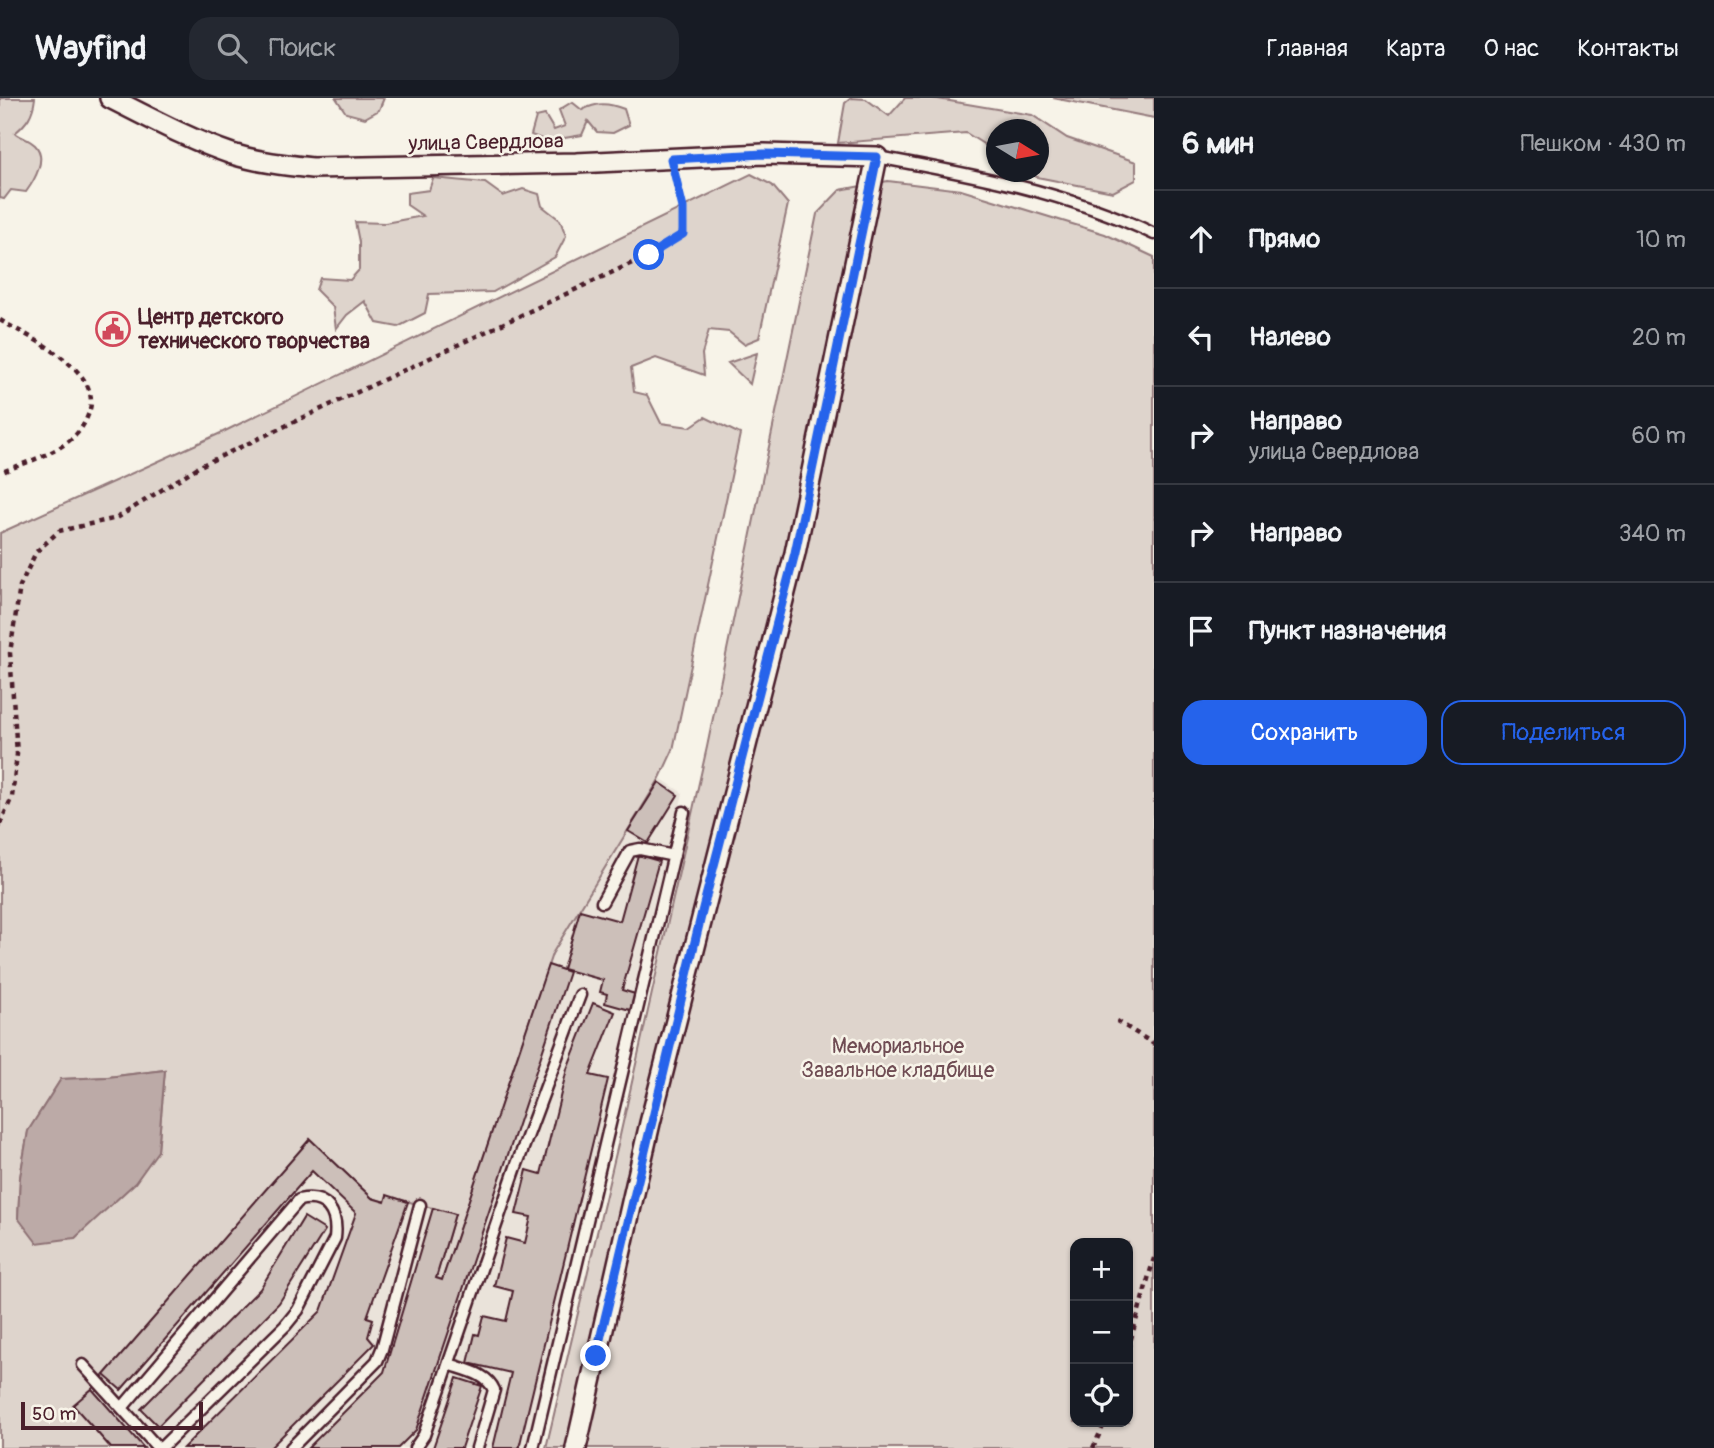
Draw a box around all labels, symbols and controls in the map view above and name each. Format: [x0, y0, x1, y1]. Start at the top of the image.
search box [189, 17, 679, 80]
text: Wayfind [35, 28, 147, 69]
icon: search [213, 29, 251, 67]
text: Поиск [269, 32, 337, 64]
text: Главная [1267, 34, 1348, 63]
text: Карта [1386, 34, 1446, 63]
text: О нас [1484, 34, 1539, 63]
text: Контакты [1577, 34, 1679, 63]
north arrow [986, 119, 1049, 182]
text: 6 мин [1182, 125, 1254, 162]
street label: улица Свердлова [407, 128, 564, 157]
text: Пешком · 430 m [1520, 129, 1686, 158]
icon: ahead [1182, 220, 1220, 258]
text: Прямо [1249, 223, 1320, 255]
text: 10 m [1636, 225, 1686, 254]
route start [633, 239, 664, 270]
place label: Центр детского технического творчества [138, 304, 370, 355]
public building icon: Центр детского технического творчества [94, 310, 132, 348]
icon: left [1182, 318, 1220, 356]
text: Налево [1249, 321, 1331, 353]
text: 20 m [1632, 323, 1686, 352]
text: Направо [1249, 405, 1342, 437]
icon: right [1182, 416, 1220, 454]
text: 60 m [1631, 421, 1686, 450]
text: улица Свердлова [1249, 437, 1419, 466]
icon: right [1182, 514, 1220, 552]
text: Направо [1249, 517, 1342, 549]
text: 340 m [1619, 519, 1686, 548]
icon: arrive [1182, 612, 1220, 650]
text: Пункт назначения [1249, 615, 1446, 647]
button: Сохранить [1182, 700, 1427, 765]
button: Поделиться [1441, 700, 1686, 765]
park label: Мемориальное Завальное кладбище [802, 1033, 995, 1084]
map controls [1070, 1238, 1133, 1427]
button: + [1070, 1238, 1133, 1301]
button: − [1070, 1301, 1133, 1364]
route end [580, 1340, 611, 1371]
button: locate [1070, 1364, 1133, 1427]
scale bar [21, 1399, 203, 1431]
text: 50 m [32, 1402, 76, 1426]

